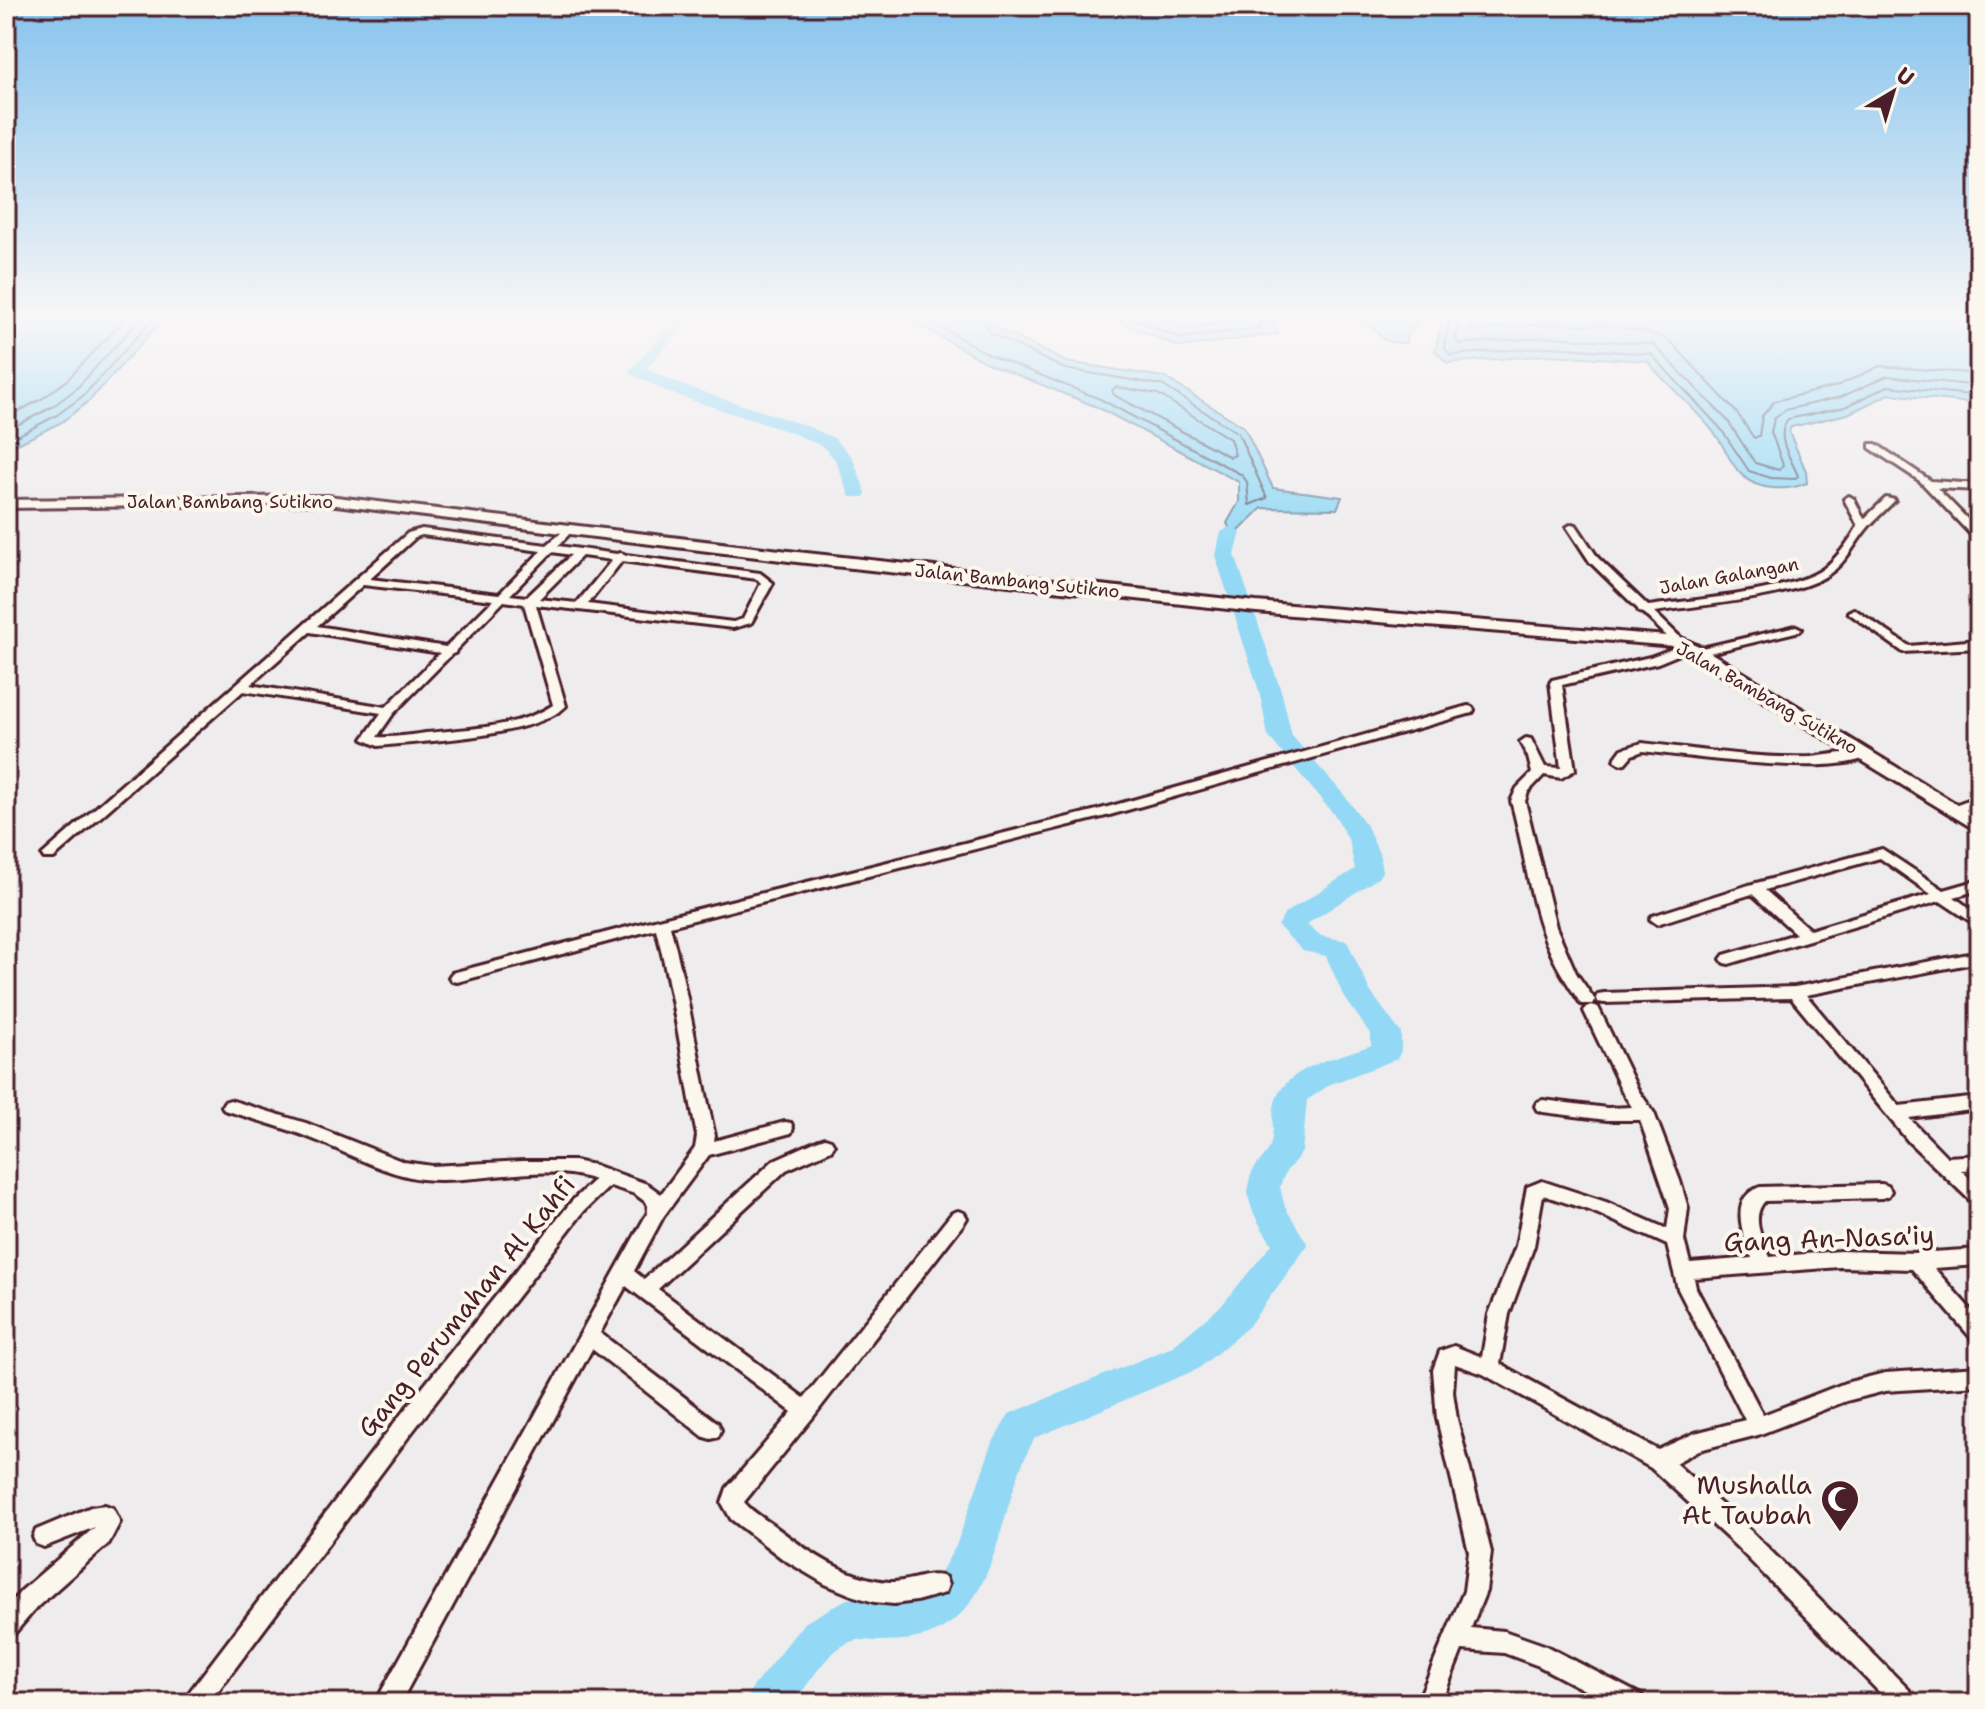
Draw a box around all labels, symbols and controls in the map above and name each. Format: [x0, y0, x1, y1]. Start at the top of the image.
north arrow [1853, 52, 1933, 132]
text: U [1890, 61, 1920, 93]
street label: Jalan Bambang Sutikno [127, 490, 333, 514]
street label: Jalan Galangan [1658, 552, 1800, 600]
street label: Jalan Bambang Sutikno [913, 558, 1121, 604]
street label: Jalan Bambang Sutikno [1672, 636, 1862, 760]
street label: Gang Perumahan Al Kahfi [349, 1168, 583, 1444]
street label: Gang An-Nasa'iy [1723, 1217, 1935, 1259]
place label: Mushalla At Taubah [1682, 1467, 1812, 1532]
mosque icon: Mushalla At Taubah [1819, 1478, 1861, 1533]

